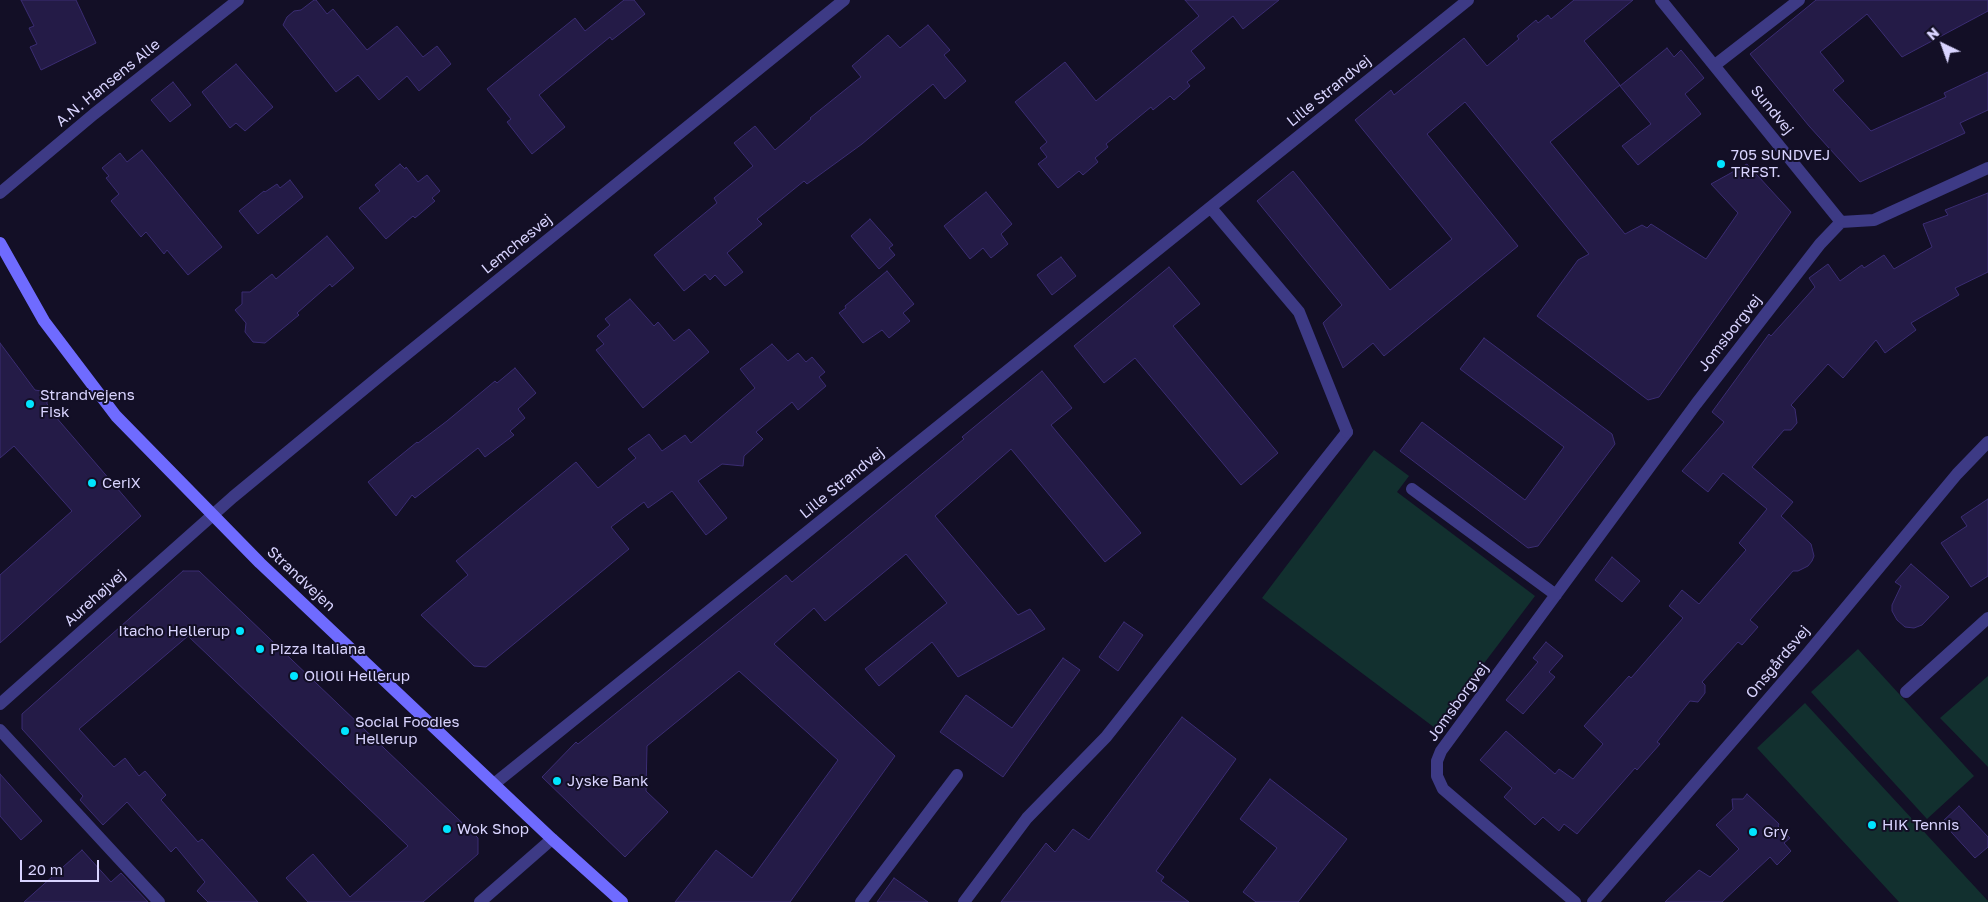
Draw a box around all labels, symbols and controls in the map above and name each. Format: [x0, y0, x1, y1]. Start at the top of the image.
north arrow [1918, 20, 1968, 70]
text: N [1923, 24, 1942, 43]
street label: A.N. Hansens Alle [52, 35, 164, 131]
street label: Lille Strandvej [1283, 52, 1375, 130]
street label: Sundvej [1747, 82, 1797, 138]
place label: 705 SUNDVEJ TRFST. [1731, 146, 1830, 181]
marker: 705 SUNDVEJ TRFST. [1715, 158, 1727, 170]
street label: Lemchesvej [478, 210, 556, 278]
street label: Jomsborgvej [1694, 291, 1766, 375]
place label: Strandvejens Fisk [40, 386, 135, 421]
marker: Strandvejens Fisk [24, 398, 36, 410]
street label: Lille Strandvej [796, 444, 888, 522]
place label: CeriX [102, 474, 141, 492]
marker: CeriX [86, 477, 98, 489]
street label: Strandvejen [263, 543, 339, 615]
street label: Aurehøjvej [61, 566, 129, 630]
place label: Itacho Hellerup [118, 622, 230, 640]
street label: Onsgårdsvej [1742, 622, 1814, 702]
marker: Itacho Hellerup [234, 625, 246, 637]
place label: Pizza Italiana [270, 640, 366, 658]
marker: Pizza Italiana [254, 643, 266, 655]
street label: Jomsborgvej [1424, 659, 1492, 745]
place label: OliOli Hellerup [304, 667, 410, 685]
marker: OliOli Hellerup [288, 670, 300, 682]
place label: Social Foodies Hellerup [355, 713, 459, 748]
marker: Social Foodies Hellerup [339, 725, 351, 737]
place label: Jyske Bank [567, 772, 649, 790]
marker: Jyske Bank [551, 775, 563, 787]
place label: HIK Tennis [1882, 816, 1959, 834]
marker: HIK Tennis [1866, 819, 1878, 831]
place label: Wok Shop [457, 820, 529, 838]
marker: Wok Shop [441, 823, 453, 835]
place label: Gry [1763, 823, 1788, 841]
marker: Gry [1747, 826, 1759, 838]
scale bar [22, 850, 101, 882]
text: 20 m [28, 860, 63, 878]

